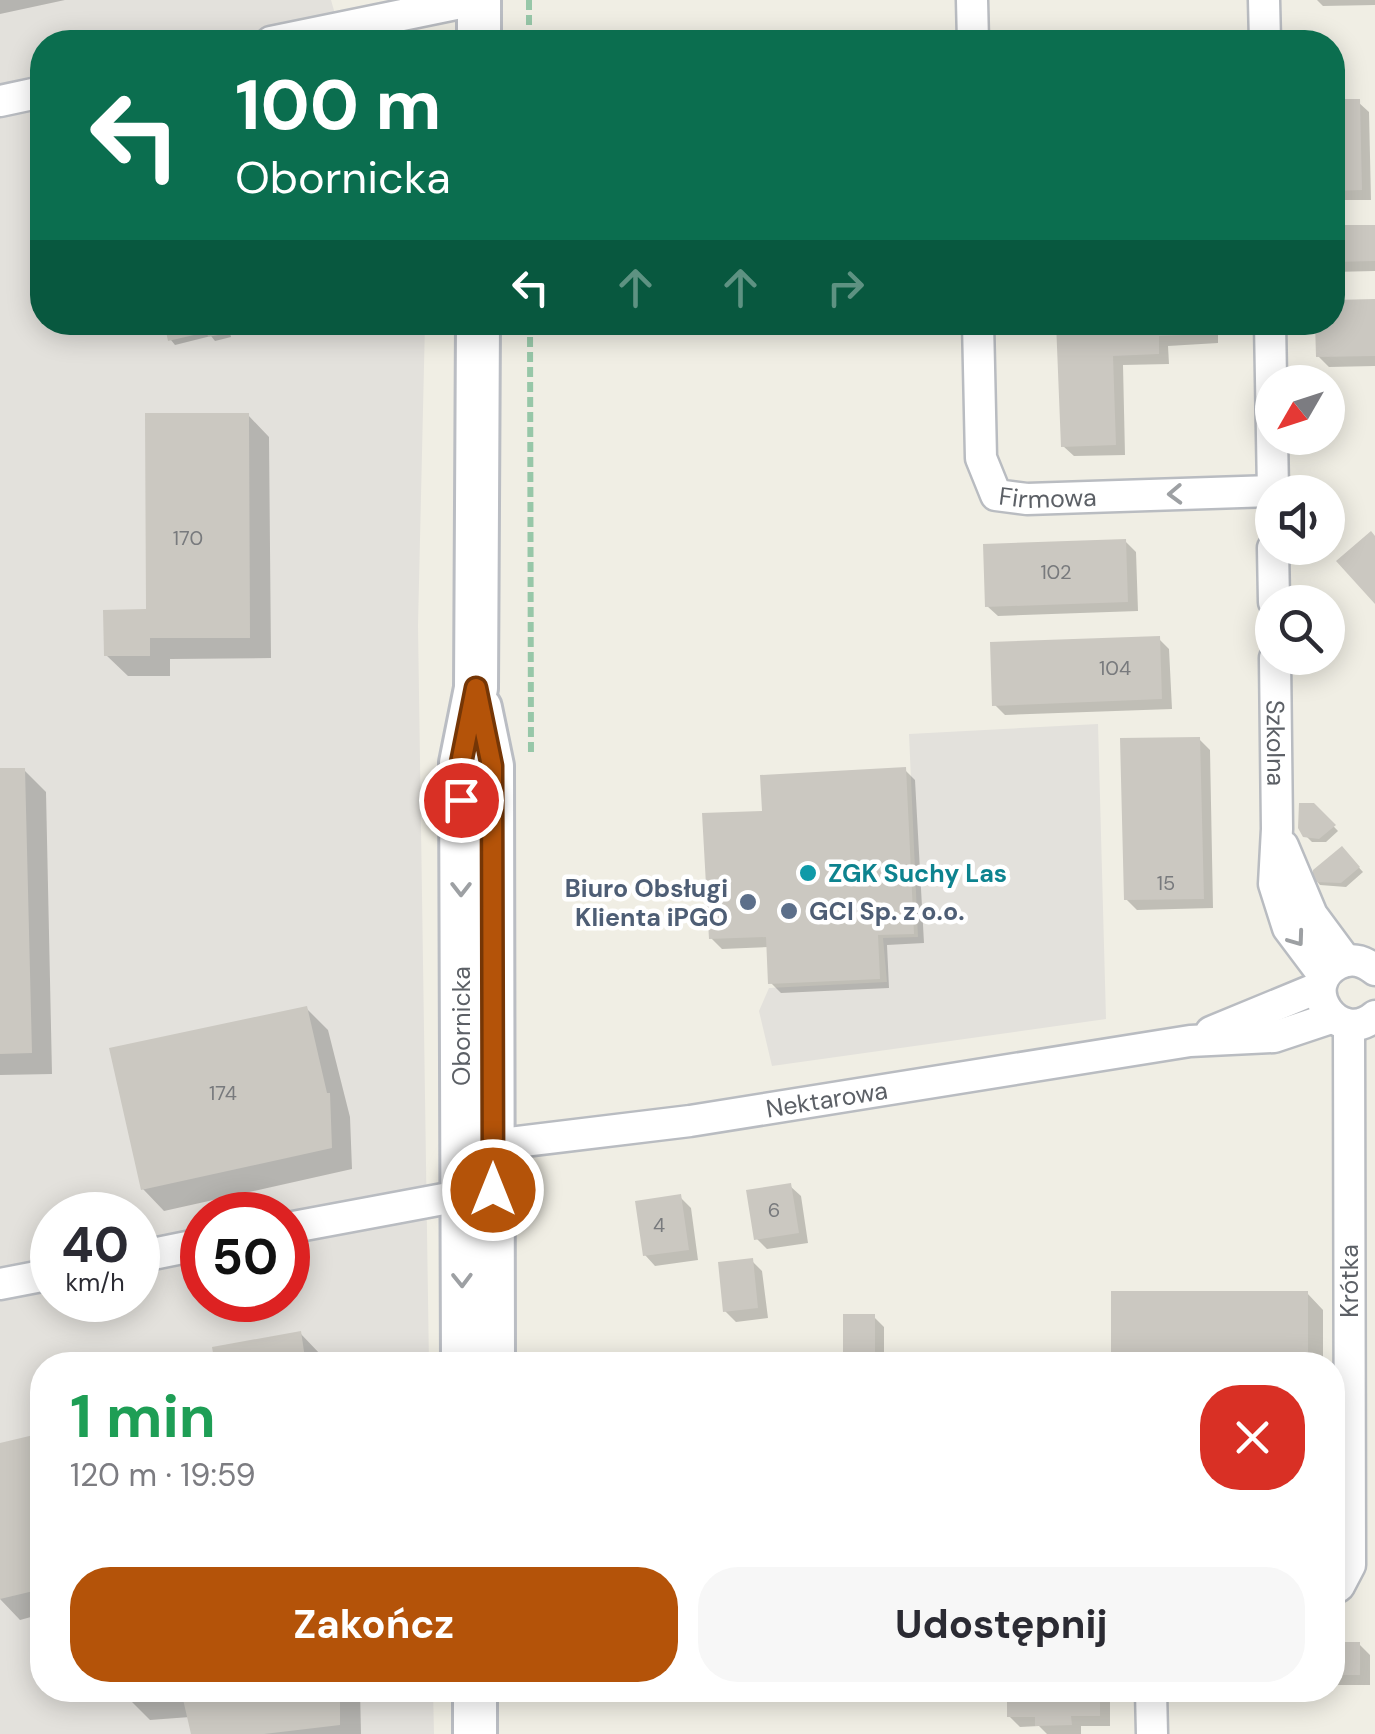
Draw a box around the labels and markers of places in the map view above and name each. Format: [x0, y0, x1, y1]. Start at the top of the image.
pin [419, 758, 504, 843]
place label: ZGK Suchy Las [828, 857, 1007, 890]
marker: ZGK Suchy Las [797, 862, 819, 884]
place label: Biuro Obsługi Klienta iPGO [565, 872, 728, 934]
marker: Biuro Obsługi Klienta iPGO [737, 891, 759, 913]
place label: GCI Sp. z o.o. [809, 895, 964, 928]
marker: GCI Sp. z o.o. [778, 900, 800, 922]

